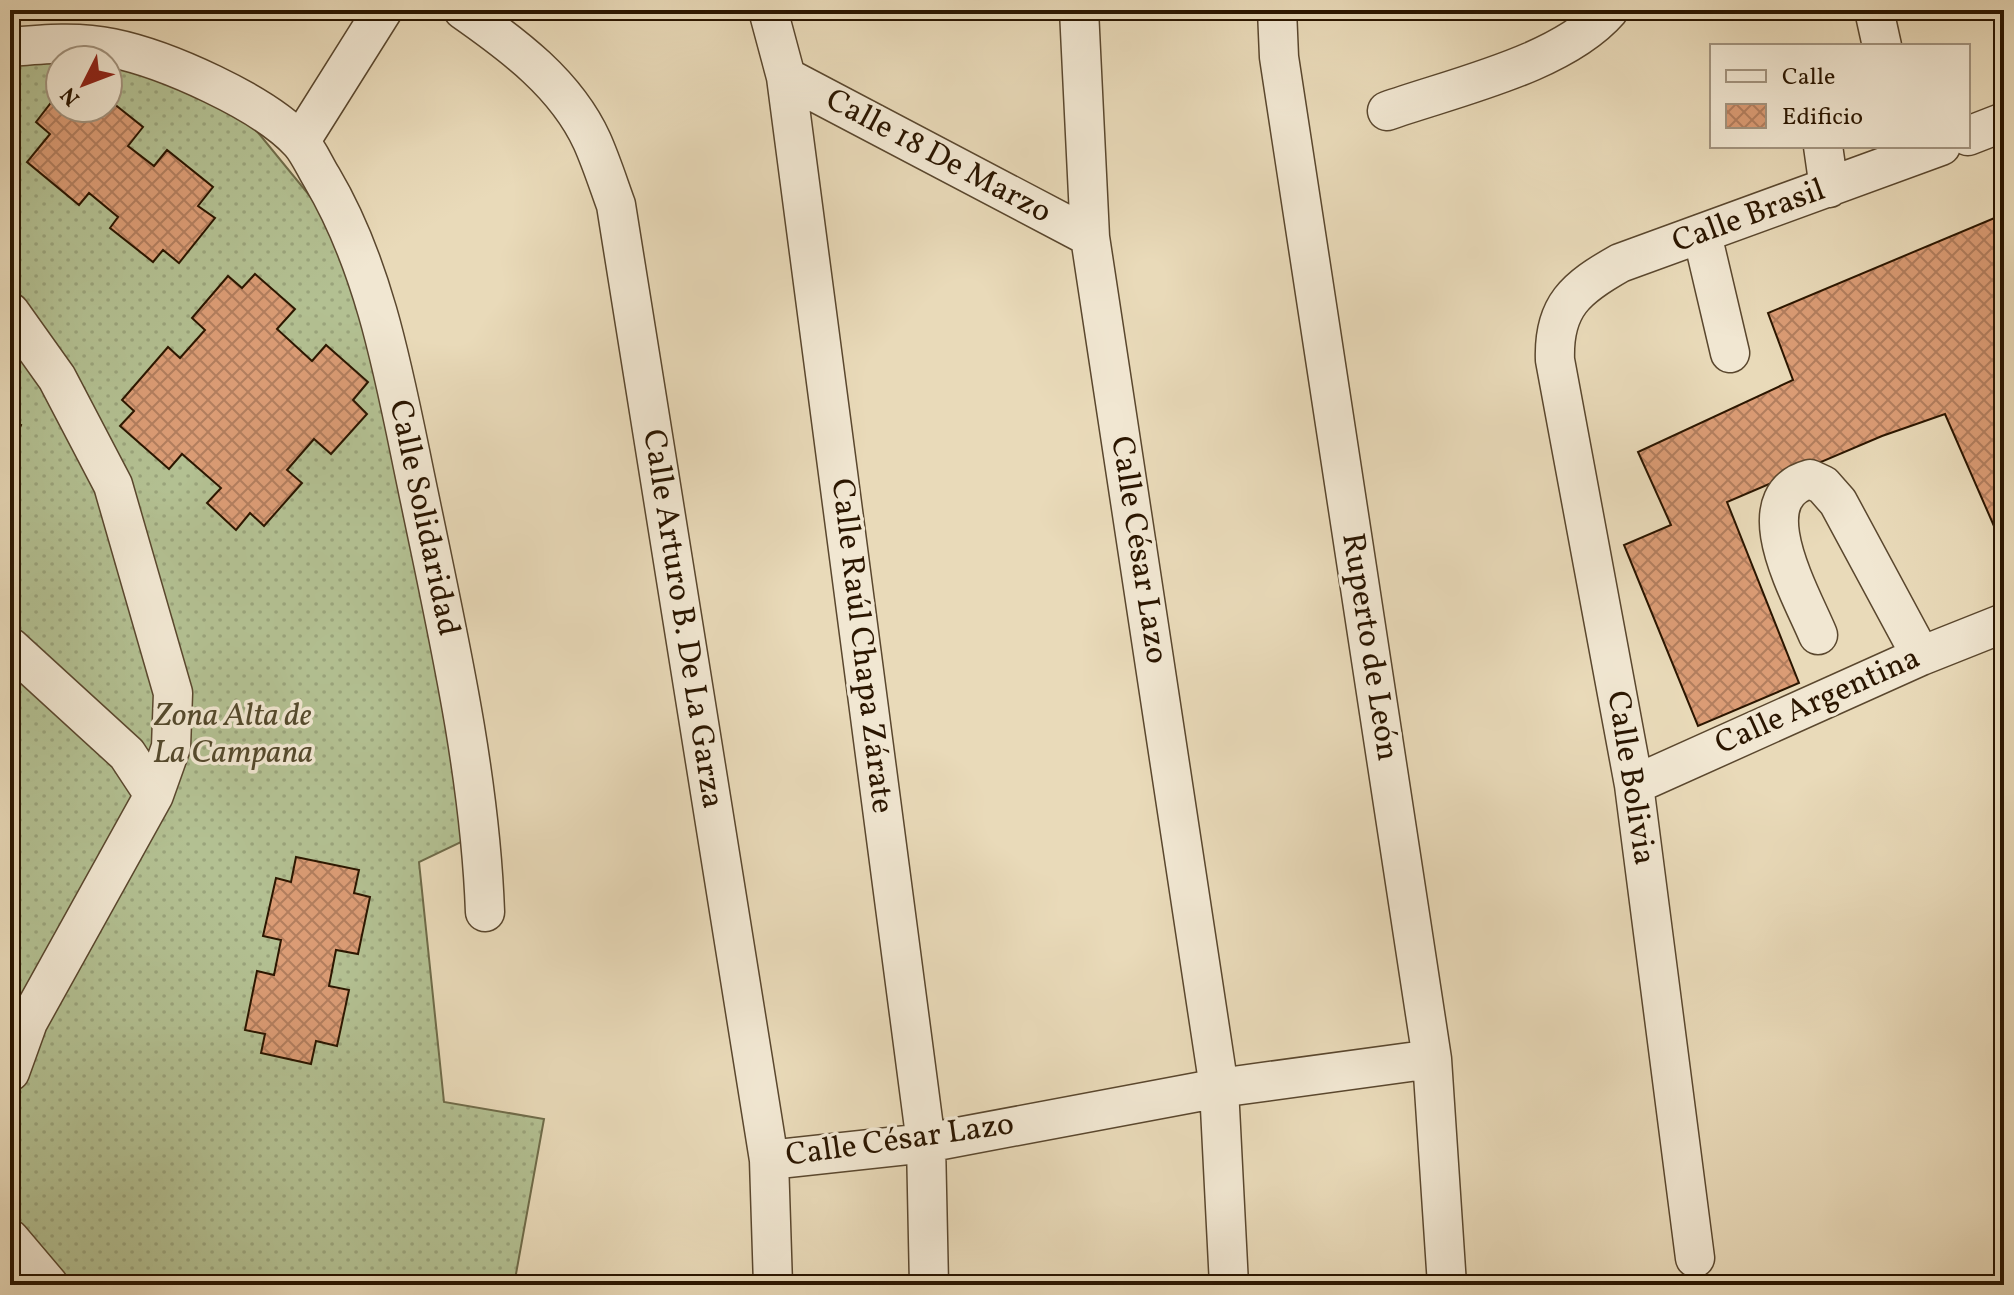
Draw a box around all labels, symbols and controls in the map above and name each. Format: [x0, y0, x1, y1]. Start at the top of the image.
north arrow [44, 44, 124, 124]
legend [1710, 44, 1970, 148]
text: Calle [1782, 61, 1835, 95]
text: N [54, 79, 88, 112]
street label: Calle 18 De Marzo [817, 79, 1059, 235]
text: Edificio [1782, 101, 1863, 135]
street label: Calle Brasil [1666, 169, 1832, 265]
street label: Calle Solidaridad [377, 396, 469, 640]
street label: Calle Arturo B. De La Garza [630, 426, 734, 812]
street label: Calle César Lazo [1098, 433, 1178, 667]
street label: Calle Raúl Chapa Zárate [819, 476, 903, 816]
street label: Ruperto de León [1329, 530, 1409, 764]
street label: Calle Argentina [1709, 637, 1927, 767]
street label: Calle Bolivia [1595, 688, 1665, 868]
park label: Zona Alta de La Campana [153, 695, 313, 776]
street label: Calle César Lazo [783, 1103, 1017, 1179]

